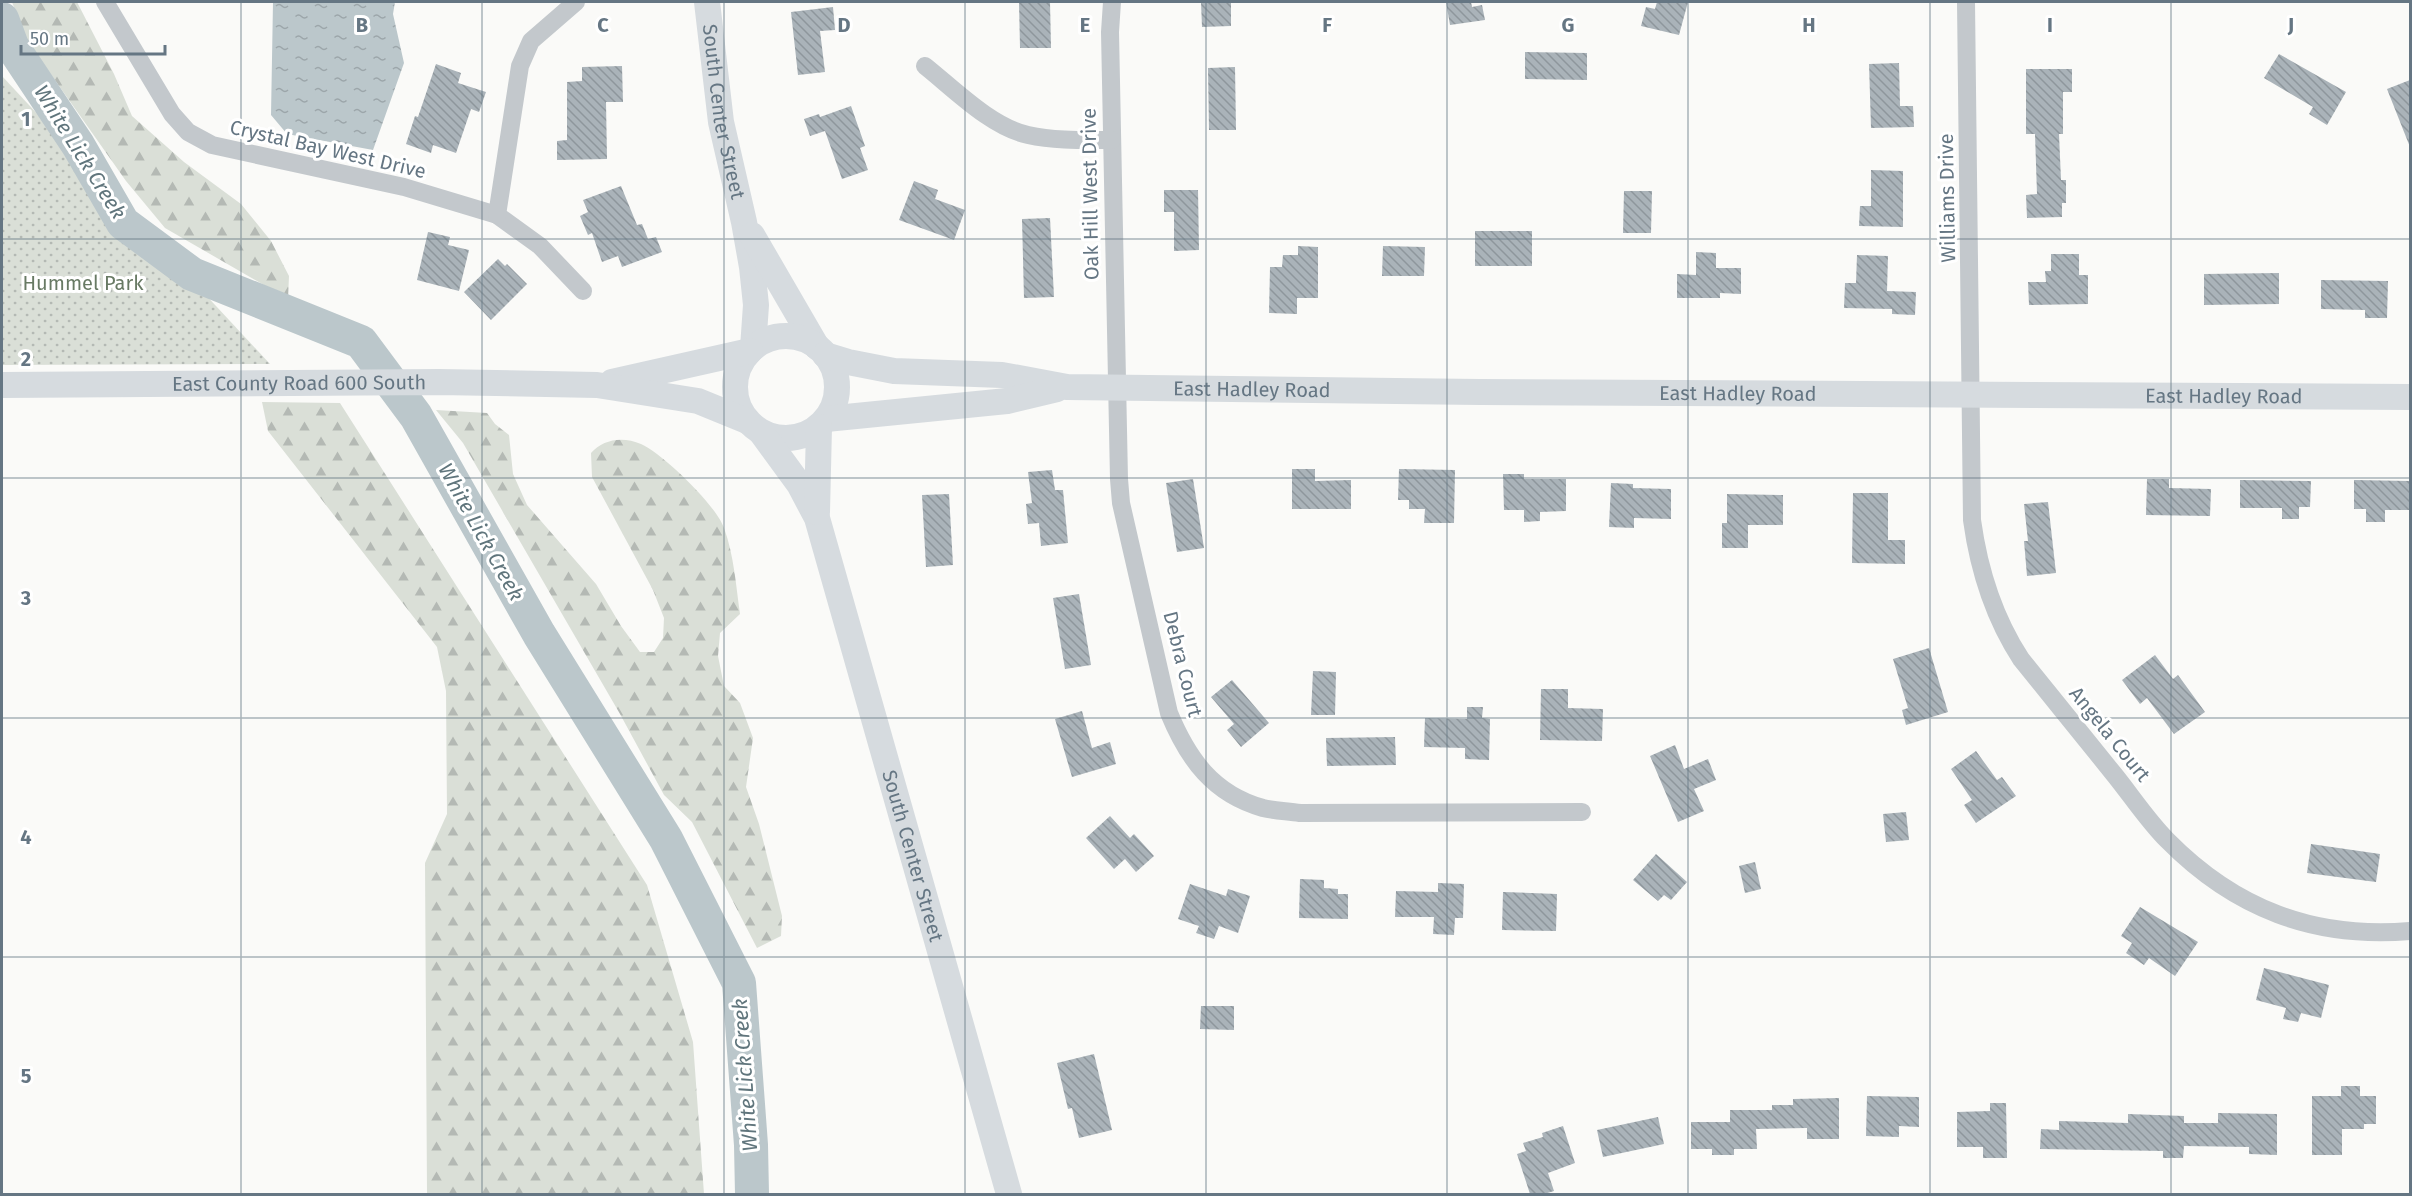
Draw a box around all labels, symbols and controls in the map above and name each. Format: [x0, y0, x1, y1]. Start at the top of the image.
text: B [356, 13, 368, 37]
text: C [597, 13, 609, 37]
text: D [837, 13, 851, 37]
text: E [1080, 13, 1090, 37]
text: F [1322, 13, 1332, 37]
text: G [1562, 13, 1574, 37]
text: H [1802, 13, 1816, 37]
text: I [2047, 13, 2053, 37]
text: J [2287, 13, 2294, 37]
scale bar [21, 18, 165, 56]
street label: South Center Street [698, 23, 751, 202]
text: 50 m [30, 28, 69, 50]
water label: White Lick Creek [28, 80, 132, 224]
text: 1 [21, 107, 31, 131]
street label: Oak Hill West Drive [1076, 108, 1104, 280]
street label: Crystal Bay West Drive [228, 115, 428, 183]
street label: Williams Drive [1934, 133, 1960, 263]
park label: Hummel Park [23, 271, 144, 295]
text: 2 [21, 347, 31, 371]
street label: East County Road 600 South [172, 370, 426, 396]
street label: East Hadley Road [1173, 376, 1331, 402]
street label: East Hadley Road [1659, 381, 1817, 406]
street label: East Hadley Road [2145, 384, 2303, 408]
water label: White Lick Creek [432, 459, 530, 605]
text: 3 [20, 586, 31, 610]
street label: Debra Court [1158, 609, 1208, 720]
street label: Angela Court [2064, 682, 2156, 787]
street label: South Center Street [877, 767, 949, 945]
text: 4 [20, 825, 32, 849]
water label: White Lick Creek [727, 998, 763, 1152]
text: 5 [21, 1064, 32, 1088]

